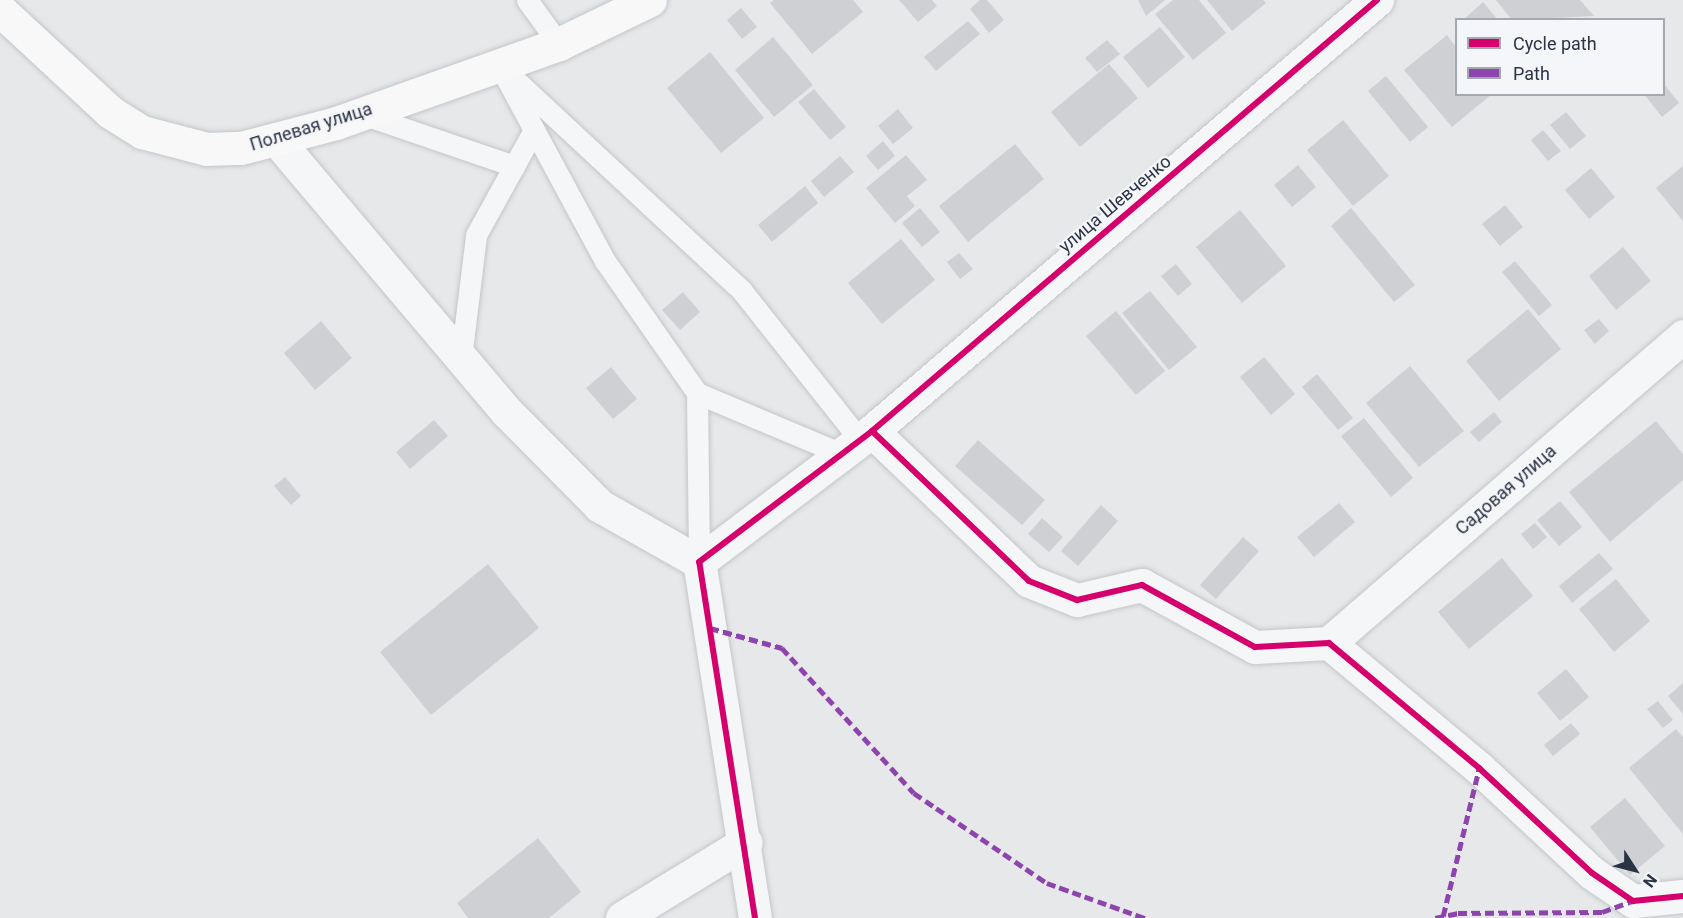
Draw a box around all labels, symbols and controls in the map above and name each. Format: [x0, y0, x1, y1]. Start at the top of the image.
legend [1455, 18, 1665, 96]
text: Cycle path [1513, 33, 1597, 54]
text: Path [1513, 63, 1550, 84]
street label: Полевая улица [247, 98, 375, 156]
street label: улица Шевченко [1054, 151, 1176, 257]
street label: Садовая улица [1451, 440, 1561, 540]
north arrow [1605, 840, 1665, 900]
text: N [1639, 871, 1661, 891]

